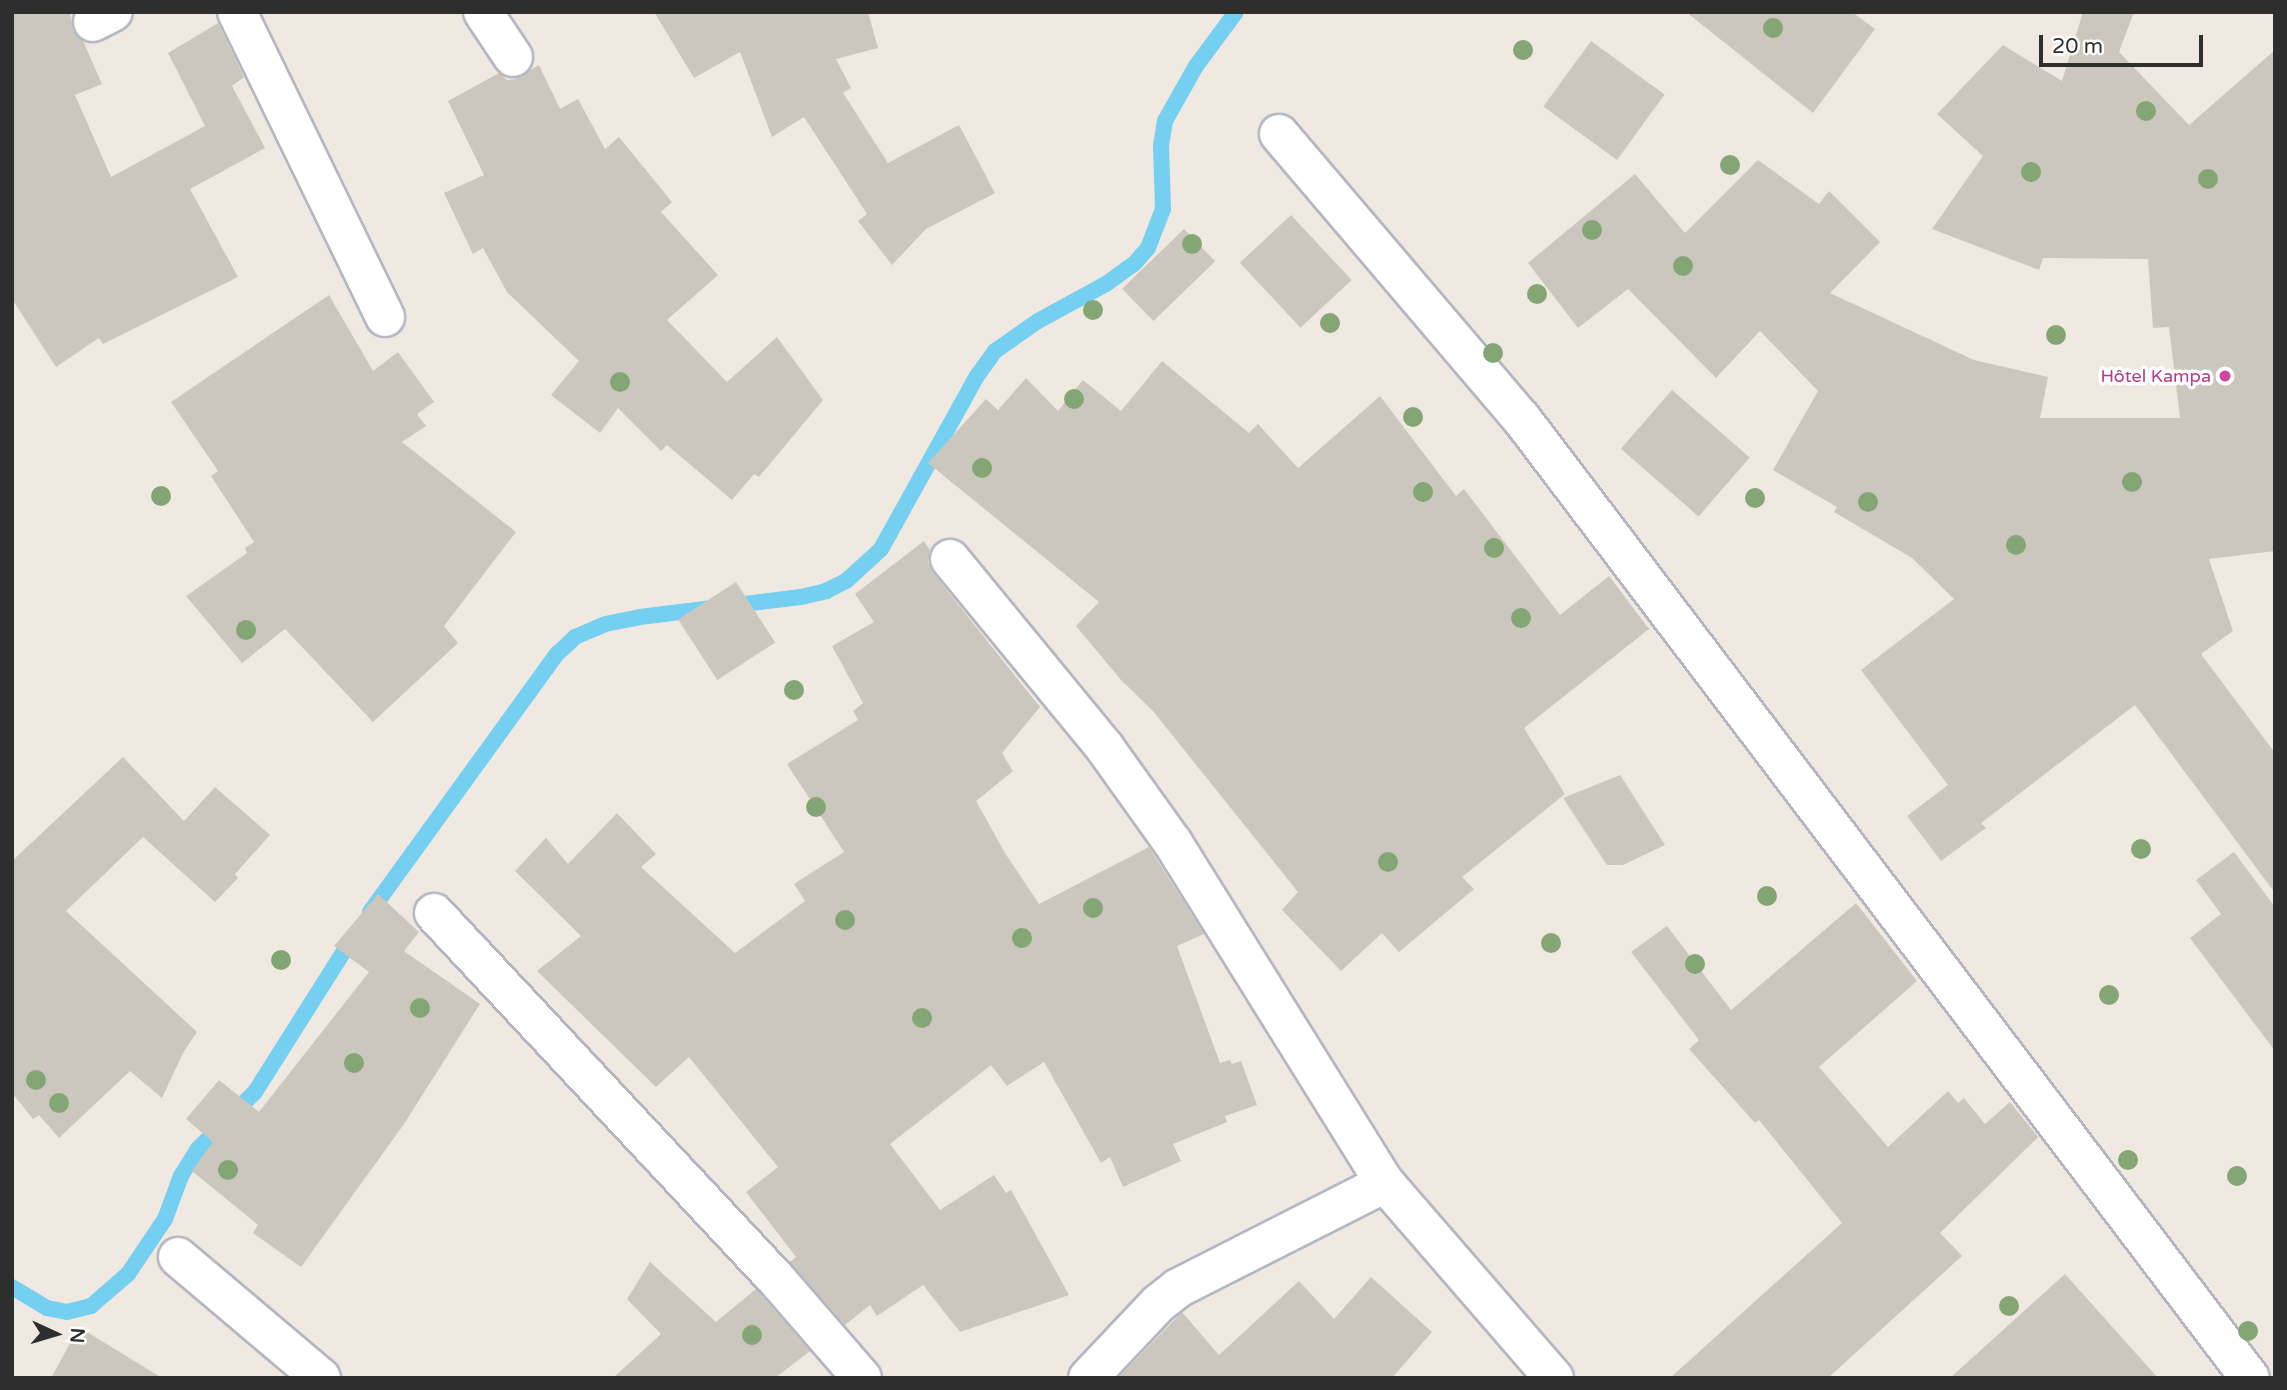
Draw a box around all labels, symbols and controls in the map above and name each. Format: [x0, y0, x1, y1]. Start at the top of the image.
scale bar [2042, 21, 2206, 65]
text: 20 m [2052, 34, 2103, 59]
place label: Hôtel Kampa [2101, 365, 2211, 387]
marker: Hôtel Kampa [2217, 368, 2233, 384]
north arrow [21, 1299, 91, 1369]
text: N [65, 1327, 88, 1344]

